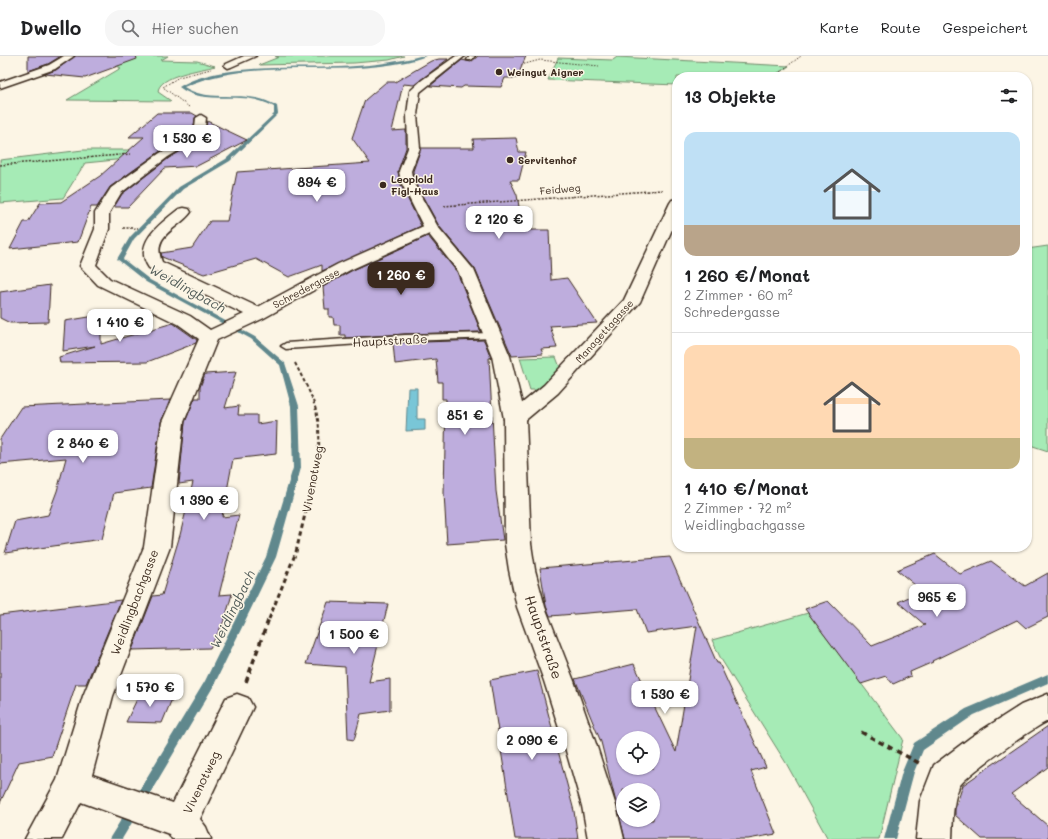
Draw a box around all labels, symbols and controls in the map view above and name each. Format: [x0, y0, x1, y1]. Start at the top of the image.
search box [105, 10, 385, 46]
text: Dwello [20, 15, 81, 40]
icon: search [119, 17, 141, 39]
text: Hier suchen [151, 18, 239, 38]
text: Karte [820, 18, 859, 37]
text: Route [881, 18, 921, 37]
text: Gespeichert [943, 18, 1028, 37]
place label: Weingut Aigner [507, 65, 584, 79]
marker: Weingut Aigner [494, 67, 504, 77]
text: 13 Objekte [684, 85, 776, 107]
icon: filters [998, 85, 1020, 107]
pin: 1 530 € [150, 125, 224, 159]
text: 1 530 € [162, 129, 212, 146]
place label: Servitenhof [518, 153, 577, 167]
marker: Servitenhof [505, 155, 515, 165]
icon: home [816, 158, 888, 230]
pin: 894 € [289, 169, 345, 203]
place label: Leoplold Figl-Haus [391, 172, 439, 198]
text: 894 € [297, 173, 337, 190]
marker: Leoplold Figl-Haus [378, 180, 388, 190]
street label: Feidweg [539, 180, 581, 198]
pin: 2 120 € [462, 206, 536, 240]
text: 2 120 € [475, 210, 523, 227]
water label: Weidlingbach [147, 260, 229, 316]
pin: 1 260 € [364, 262, 438, 296]
street label: Schredergasse [270, 264, 342, 312]
text: 1 260 €/Monat [684, 264, 810, 286]
text: 1 260 € [376, 266, 426, 283]
text: 2 Zimmer · 60 m² [684, 286, 793, 303]
street label: Managettagasse [572, 296, 636, 366]
text: Schredergasse [684, 303, 780, 320]
pin: 1 410 € [83, 309, 157, 343]
text: 1 410 € [96, 313, 144, 330]
street label: Hauptstraße [352, 330, 428, 350]
icon: home [816, 371, 888, 443]
pin: 851 € [437, 402, 493, 436]
text: 851 € [447, 406, 483, 423]
pin: 2 840 € [46, 430, 120, 464]
text: 2 840 € [57, 434, 109, 451]
street label: Vivenotweg [298, 444, 326, 514]
text: 1 410 €/Monat [684, 477, 809, 499]
pin: 1 390 € [167, 487, 241, 521]
text: 1 390 € [179, 491, 229, 508]
text: 2 Zimmer · 72 m² [684, 499, 791, 516]
text: Weidlingbachgasse [684, 516, 805, 533]
street label: Weidlingbachgasse [106, 547, 162, 657]
water label: Weidlingbach [206, 567, 258, 651]
pin: 965 € [909, 584, 965, 618]
text: 965 € [918, 588, 956, 605]
street label: Hauptstraße [521, 593, 567, 681]
pin: 1 500 € [317, 621, 391, 655]
text: 1 500 € [329, 625, 379, 642]
pin: 1 570 € [113, 674, 187, 708]
text: 1 570 € [126, 678, 174, 695]
pin: 1 530 € [628, 681, 702, 715]
text: 1 530 € [640, 685, 690, 702]
pin: 2 090 € [495, 727, 569, 761]
text: 2 090 € [506, 731, 558, 748]
map controls [616, 731, 660, 827]
button: locate [616, 731, 660, 775]
street label: Vivenotweg [179, 748, 223, 816]
button: layers [616, 783, 660, 827]

